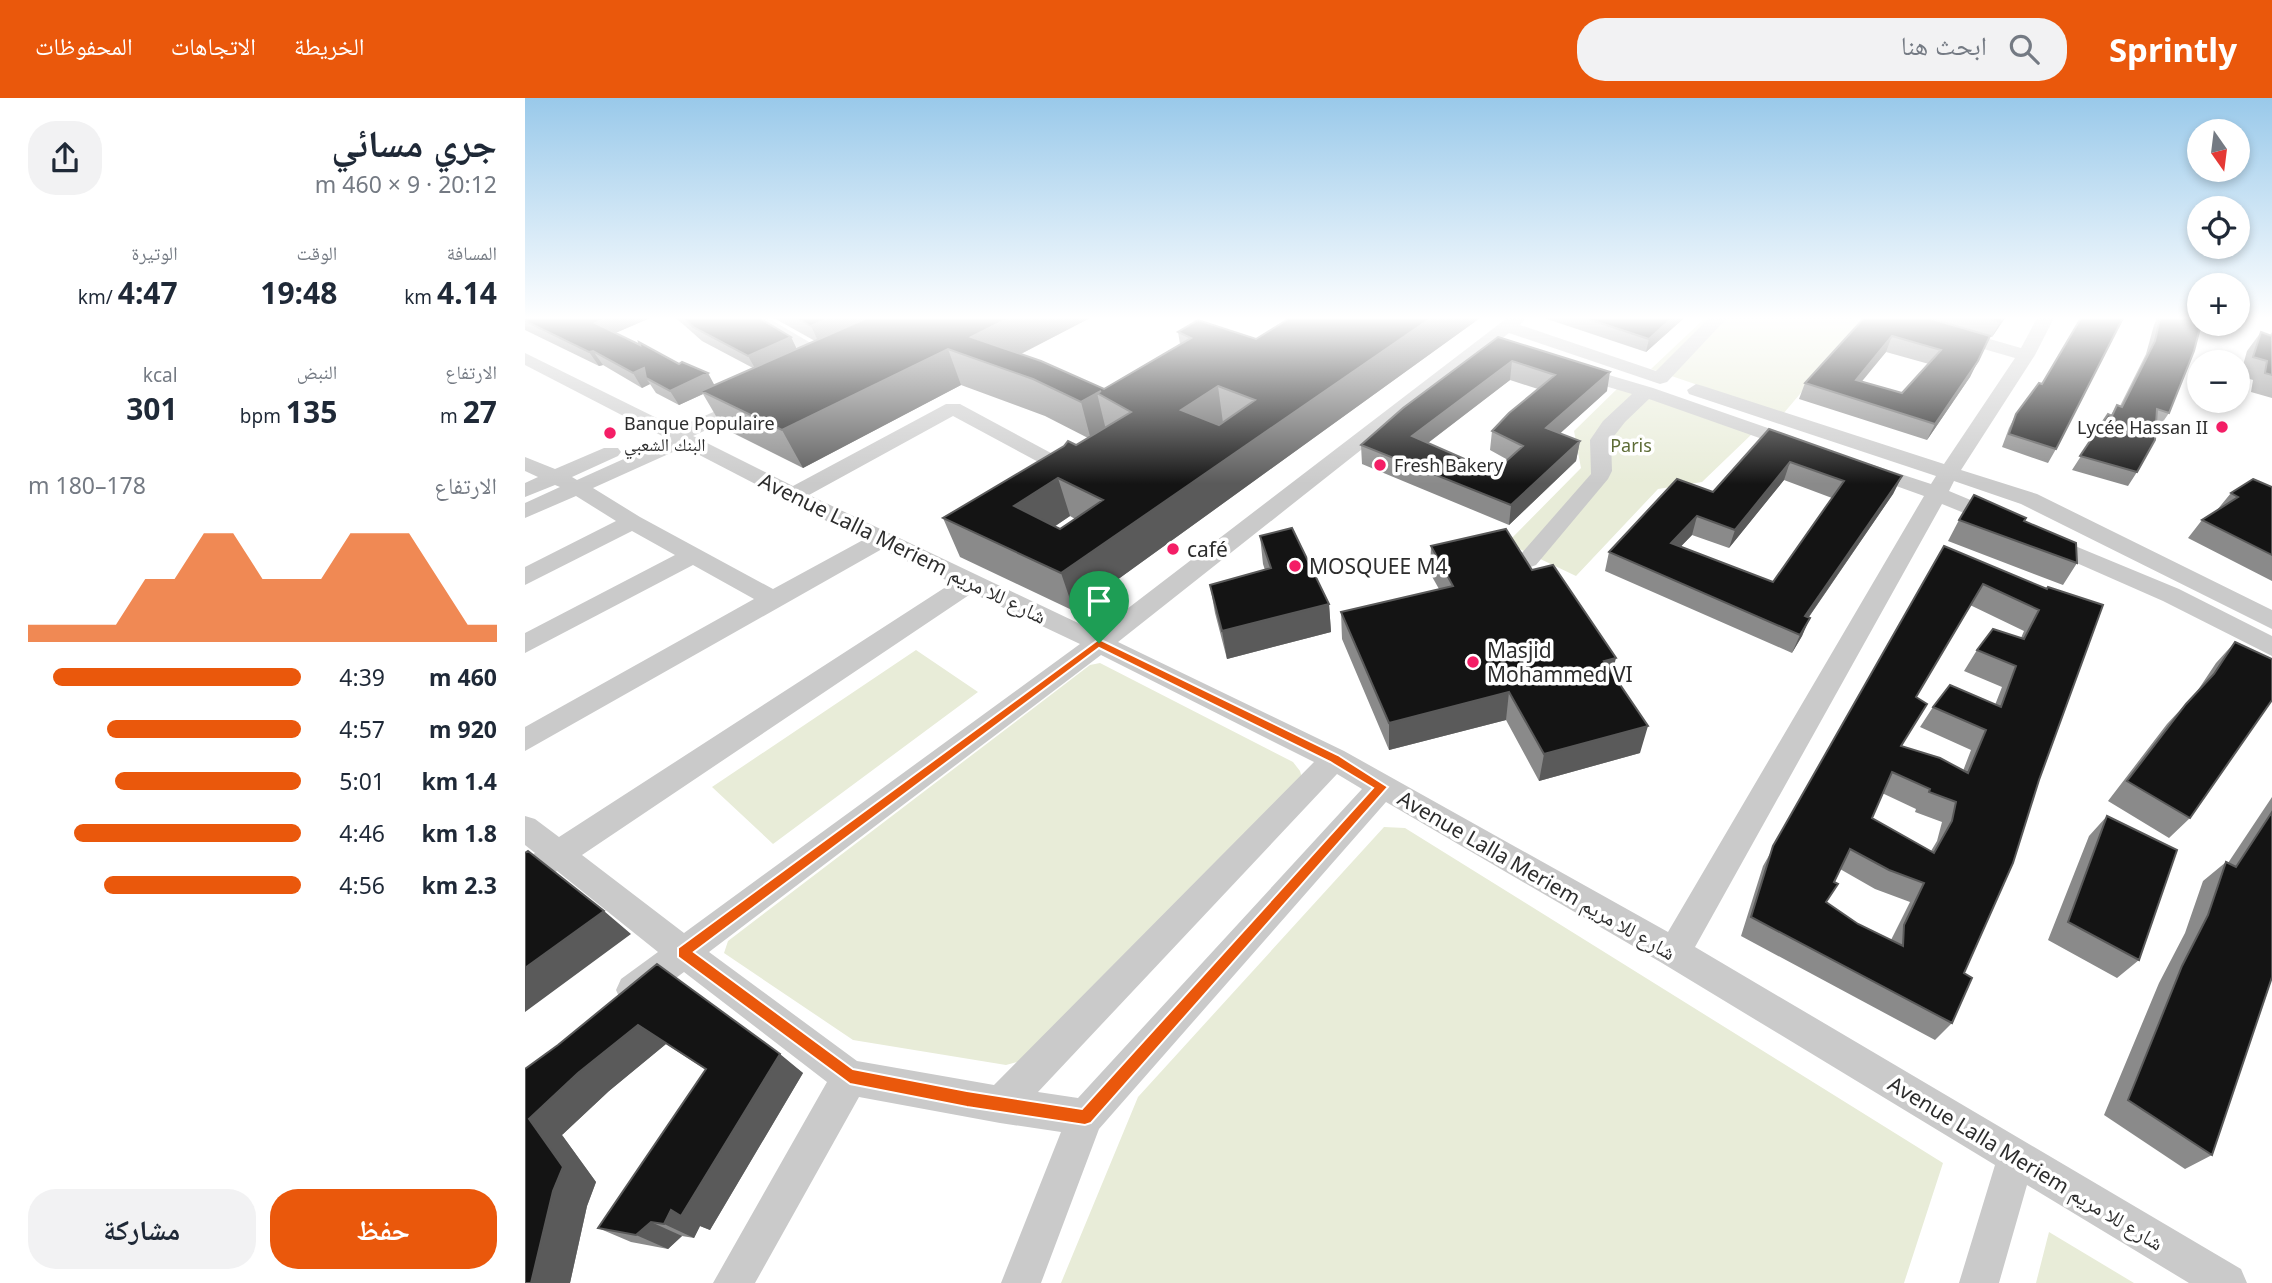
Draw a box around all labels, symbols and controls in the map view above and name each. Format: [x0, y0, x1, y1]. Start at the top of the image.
search box [1577, 18, 2067, 81]
text: ابحث هنا [1901, 27, 1987, 63]
text: Sprintly [2109, 27, 2237, 72]
text: المحفوظات [35, 29, 133, 62]
text: الاتجاهات [171, 29, 256, 62]
text: الخريطة [294, 29, 365, 62]
icon: search [2005, 30, 2043, 68]
text: جري مسائي [331, 116, 497, 168]
north arrow [2187, 119, 2251, 182]
map controls [2187, 119, 2250, 413]
button: share [28, 121, 102, 195]
text: 20:12 · 9 × 460 m [315, 168, 497, 200]
button: locate [2187, 196, 2250, 259]
text: الوتيرة [131, 240, 178, 266]
text: الوقت [296, 240, 337, 266]
text: المسافة [447, 240, 497, 266]
text: 4:47 [118, 272, 178, 313]
text: 19:48 [260, 272, 337, 313]
text: 4.14 [437, 272, 497, 313]
button: + [2187, 273, 2250, 336]
text: /km [78, 284, 118, 310]
text: km [404, 284, 437, 310]
button: − [2187, 350, 2250, 413]
text: النبض [297, 359, 337, 385]
text: الارتفاع [445, 359, 497, 385]
text: kcal [143, 362, 178, 388]
text: 301 [126, 388, 178, 429]
text: 135 [286, 391, 337, 432]
text: 27 [463, 391, 497, 432]
text: bpm [240, 403, 286, 429]
text: m [440, 403, 463, 429]
place label: Banque Populaire البنك الشعبي [624, 411, 775, 460]
place label: Lycée Hassan II [2077, 415, 2208, 439]
marker: Lycée Hassan II [2214, 419, 2230, 435]
marker: Banque Populaire البنك الشعبي [602, 425, 618, 441]
park label: Paris [1610, 433, 1652, 457]
place label: Fresh Bakery [1394, 453, 1504, 477]
marker: Fresh Bakery [1372, 457, 1388, 473]
street label: Avenue Lalla Meriem شارع للا مريم [754, 466, 1051, 631]
text: 178–180 m [28, 469, 146, 501]
text: الارتفاع [434, 469, 497, 501]
place label: café [1187, 535, 1228, 563]
marker: café [1165, 541, 1181, 557]
place label: MOSQUEE M4 [1309, 552, 1448, 580]
marker: MOSQUEE M4 [1287, 558, 1303, 574]
pin [1069, 571, 1129, 643]
icon: arrive [1080, 582, 1118, 620]
place label: Masjid Mohammed VI [1487, 636, 1633, 688]
marker: Masjid Mohammed VI [1465, 654, 1481, 670]
text: 4:39 [339, 661, 385, 693]
text: 460 m [429, 661, 497, 693]
text: 4:57 [339, 713, 385, 745]
text: 920 m [429, 713, 497, 745]
text: 5:01 [339, 765, 385, 797]
text: 1.4 km [422, 765, 497, 797]
street label: Avenue Lalla Meriem شارع للا مريم [1392, 784, 1681, 967]
text: 4:46 [339, 817, 385, 849]
text: 1.8 km [422, 817, 497, 849]
text: 4:56 [339, 869, 385, 901]
text: 2.3 km [422, 869, 497, 901]
street label: Avenue Lalla Meriem شارع للا مريم [1883, 1070, 2169, 1257]
button: مشاركة [28, 1189, 256, 1269]
button: حفظ [270, 1189, 497, 1269]

